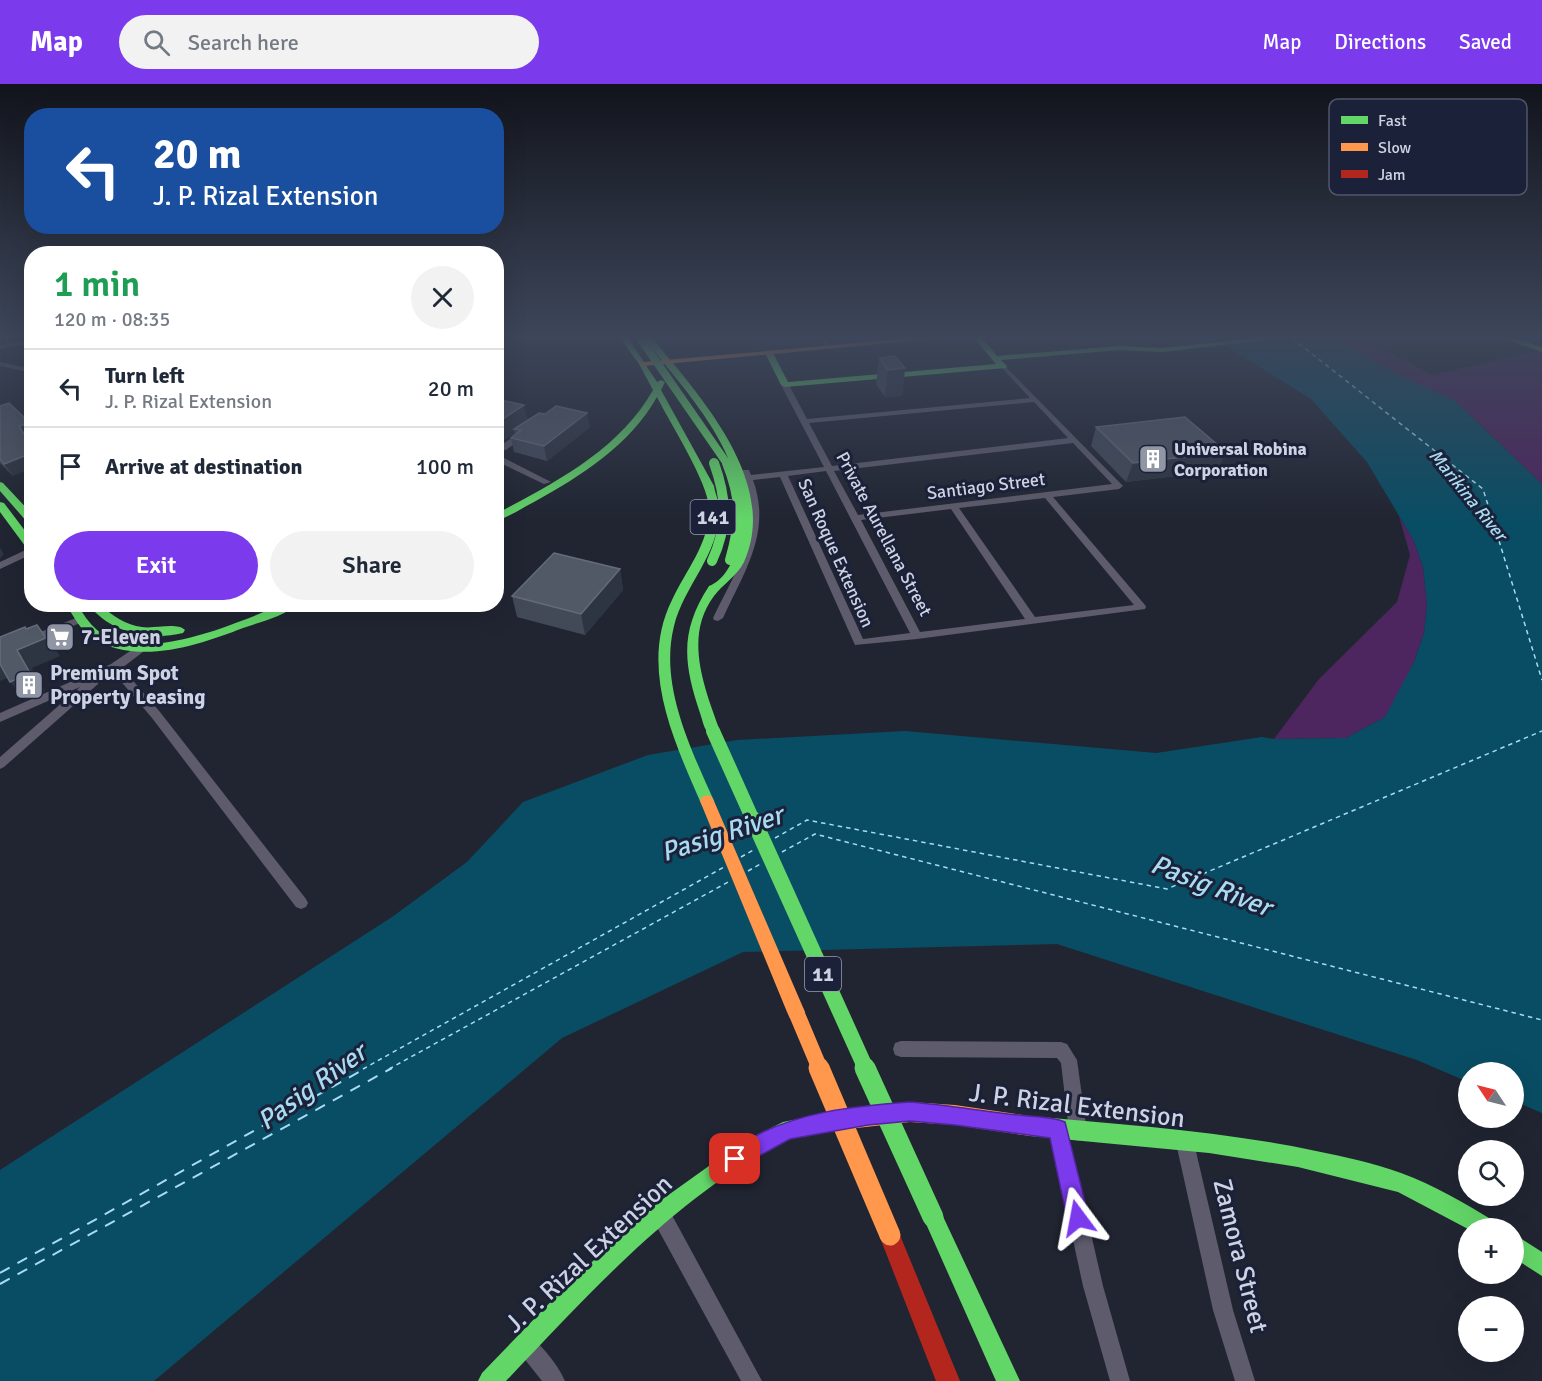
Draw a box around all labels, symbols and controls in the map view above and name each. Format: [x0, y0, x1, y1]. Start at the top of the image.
search box [119, 15, 539, 69]
text: Map [30, 25, 83, 59]
icon: search [140, 26, 173, 59]
text: Search here [188, 29, 299, 56]
text: Map [1263, 29, 1301, 55]
text: Directions [1334, 29, 1426, 55]
text: Saved [1459, 29, 1512, 55]
legend [1329, 99, 1527, 195]
text: Fast [1378, 111, 1407, 131]
text: 20 m [153, 129, 242, 180]
icon: left [54, 132, 132, 210]
text: Slow [1378, 138, 1412, 158]
text: Jam [1378, 165, 1406, 185]
text: J. P. Rizal Extension [153, 180, 379, 213]
text: 1 min [54, 262, 140, 307]
button: close [411, 266, 474, 329]
text: 120 m · 08:35 [54, 307, 170, 332]
text: Turn left [105, 362, 185, 389]
icon: left [54, 372, 87, 405]
text: 20 m [428, 375, 474, 402]
text: J. P. Rizal Extension [105, 389, 272, 414]
place label: Universal Robina Corporation [1174, 438, 1307, 481]
building icon: Universal Robina Corporation [1137, 443, 1169, 475]
water label: Marikina River [1424, 445, 1513, 547]
street label: Private Aurellana Street [831, 448, 937, 620]
icon: arrive [54, 450, 87, 483]
text: Arrive at destination [105, 453, 302, 480]
text: 100 m [416, 453, 474, 480]
street label: Santiago Street [926, 468, 1046, 504]
street label: San Roque Extension [793, 475, 879, 631]
road number: 141 [690, 500, 736, 534]
button: Exit [54, 531, 258, 600]
button: Share [270, 531, 474, 600]
supermarket icon: 7-Eleven [44, 621, 76, 653]
place label: 7-Eleven [81, 624, 161, 650]
place label: Premium Spot Property Leasing [50, 660, 205, 710]
building icon: Premium Spot Property Leasing [13, 669, 45, 701]
water label: Pasig River [657, 798, 791, 869]
water label: Pasig River [1146, 848, 1280, 926]
road number: 11 [805, 957, 841, 991]
water label: Pasig River [251, 1034, 376, 1138]
north arrow [1458, 1062, 1524, 1128]
map controls [1458, 1062, 1524, 1362]
street label: J. P. Rizal Extension [967, 1077, 1187, 1135]
pin [709, 1133, 760, 1184]
button: search [1458, 1140, 1524, 1206]
icon: arrive [718, 1142, 751, 1175]
street label: J. P. Rizal Extension [499, 1168, 679, 1340]
street label: Zamora Street [1205, 1176, 1275, 1336]
position arrow [1046, 1186, 1110, 1250]
button: + [1458, 1218, 1524, 1284]
button: − [1458, 1296, 1524, 1362]

